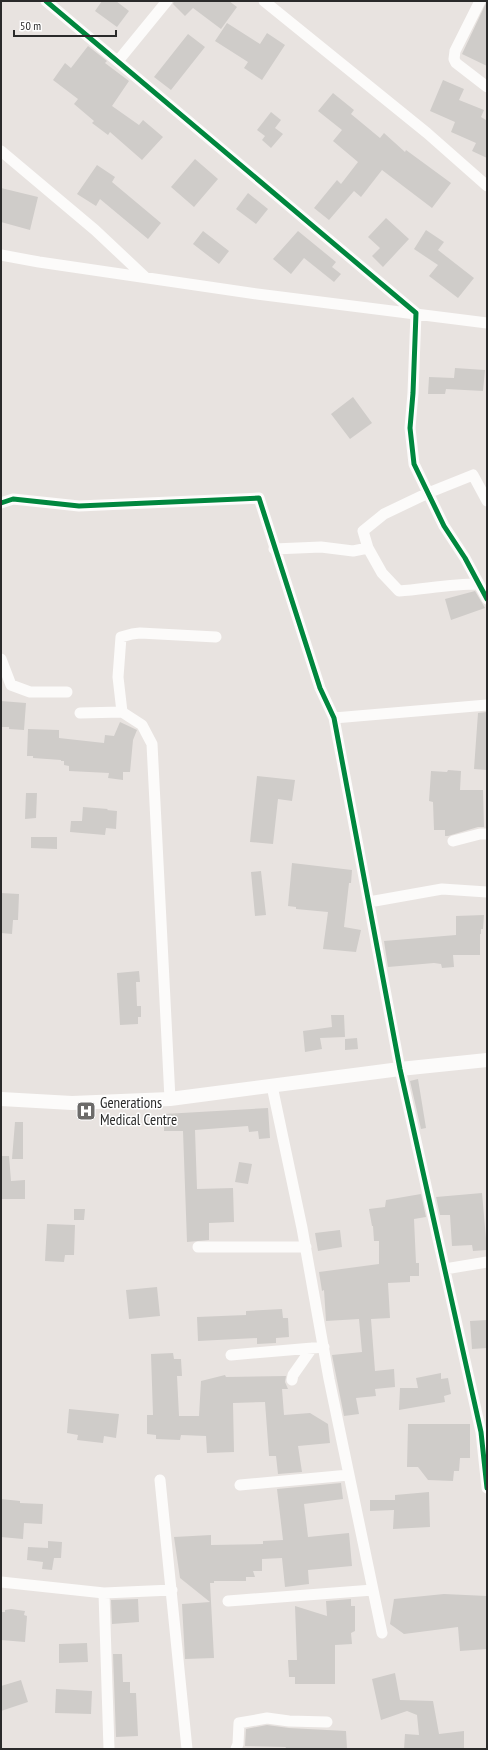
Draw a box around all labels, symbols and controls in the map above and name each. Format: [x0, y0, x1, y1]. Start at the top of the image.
scale bar [14, 12, 116, 38]
text: 50 m [20, 18, 41, 33]
place label: Generations Medical Centre [100, 1093, 177, 1129]
hospital icon: Generations Medical Centre [75, 1100, 97, 1122]

